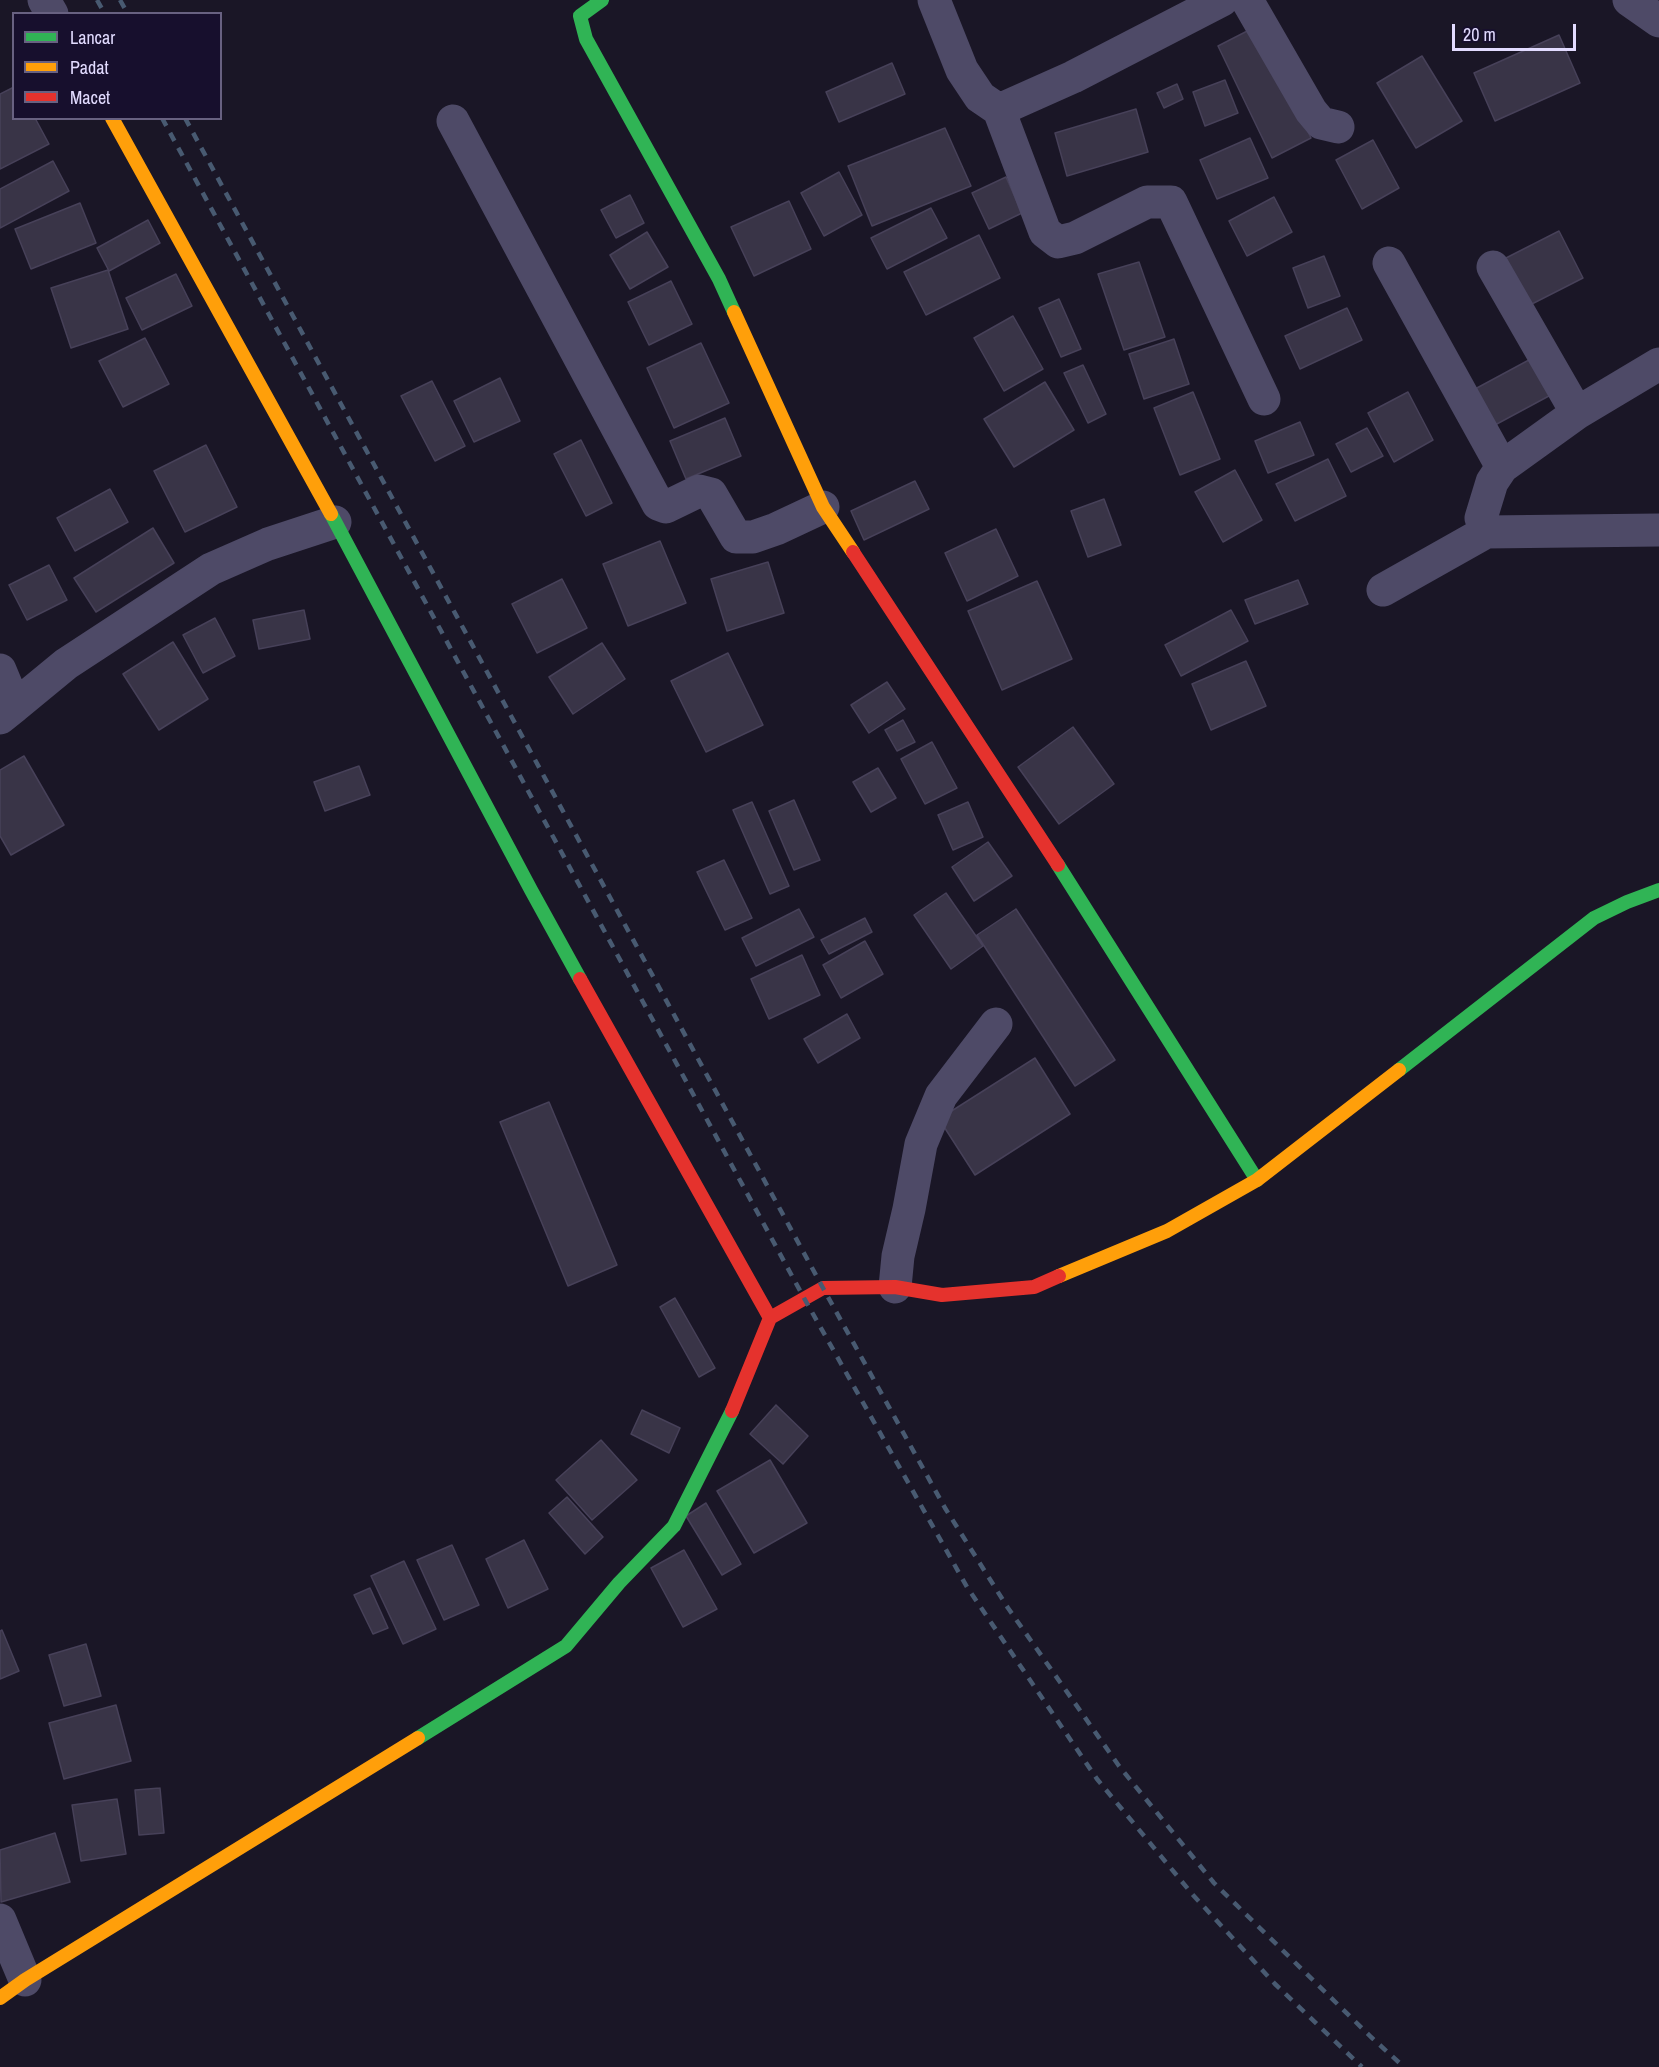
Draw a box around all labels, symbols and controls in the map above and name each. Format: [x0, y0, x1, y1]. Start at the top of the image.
legend [12, 12, 222, 120]
scale bar [1455, 12, 1580, 50]
text: 20 m [1463, 22, 1496, 47]
text: Lancar [70, 25, 115, 50]
text: Padat [70, 55, 109, 80]
text: Macet [70, 85, 110, 110]

